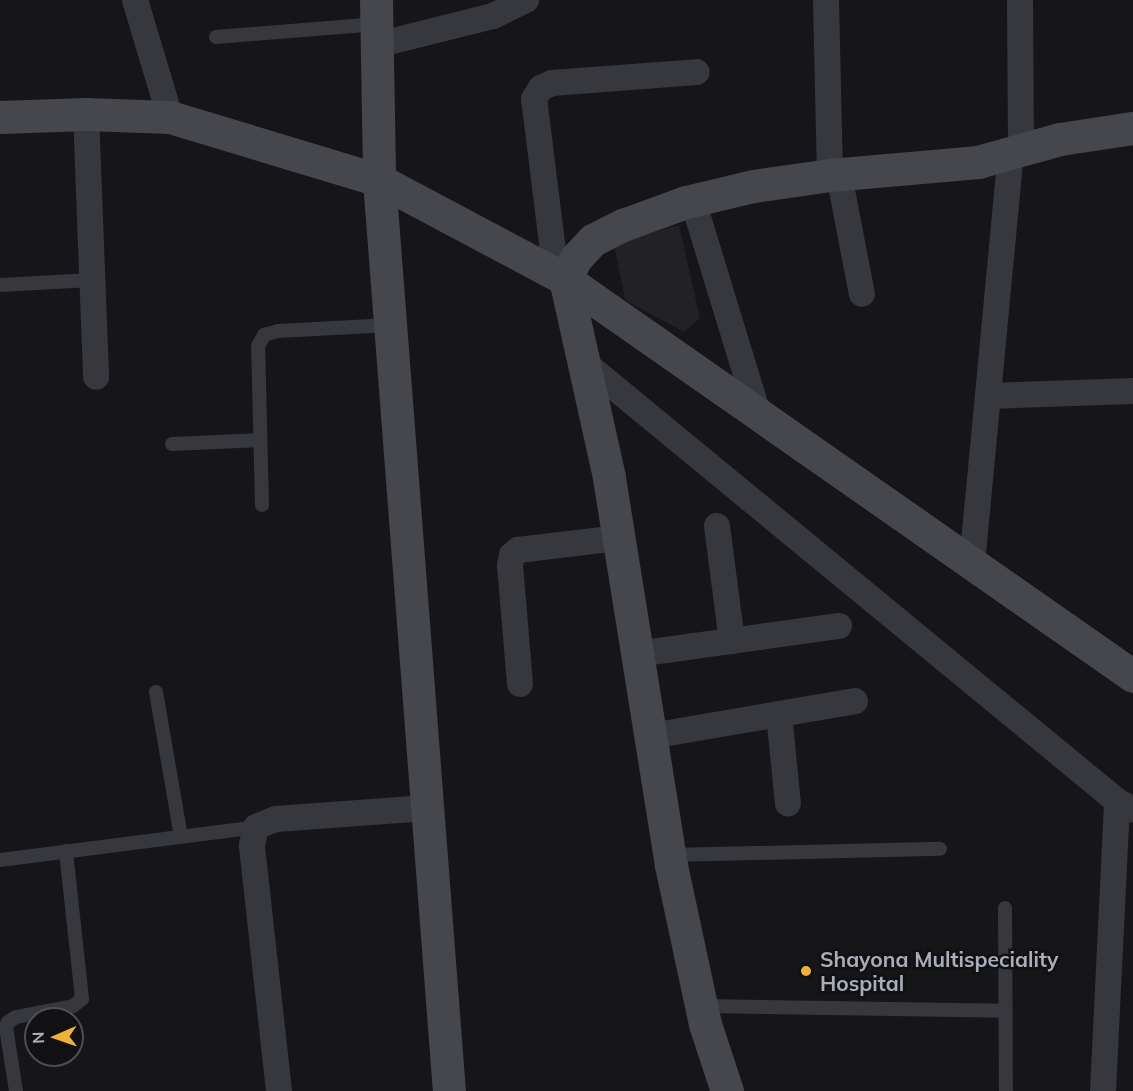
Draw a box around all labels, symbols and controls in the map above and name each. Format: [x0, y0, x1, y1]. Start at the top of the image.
place label: Shayona Multispeciality Hospital [820, 946, 1059, 996]
marker: Shayona Multispeciality Hospital [797, 962, 815, 980]
north arrow [24, 1007, 84, 1067]
text: N [28, 1031, 48, 1044]

